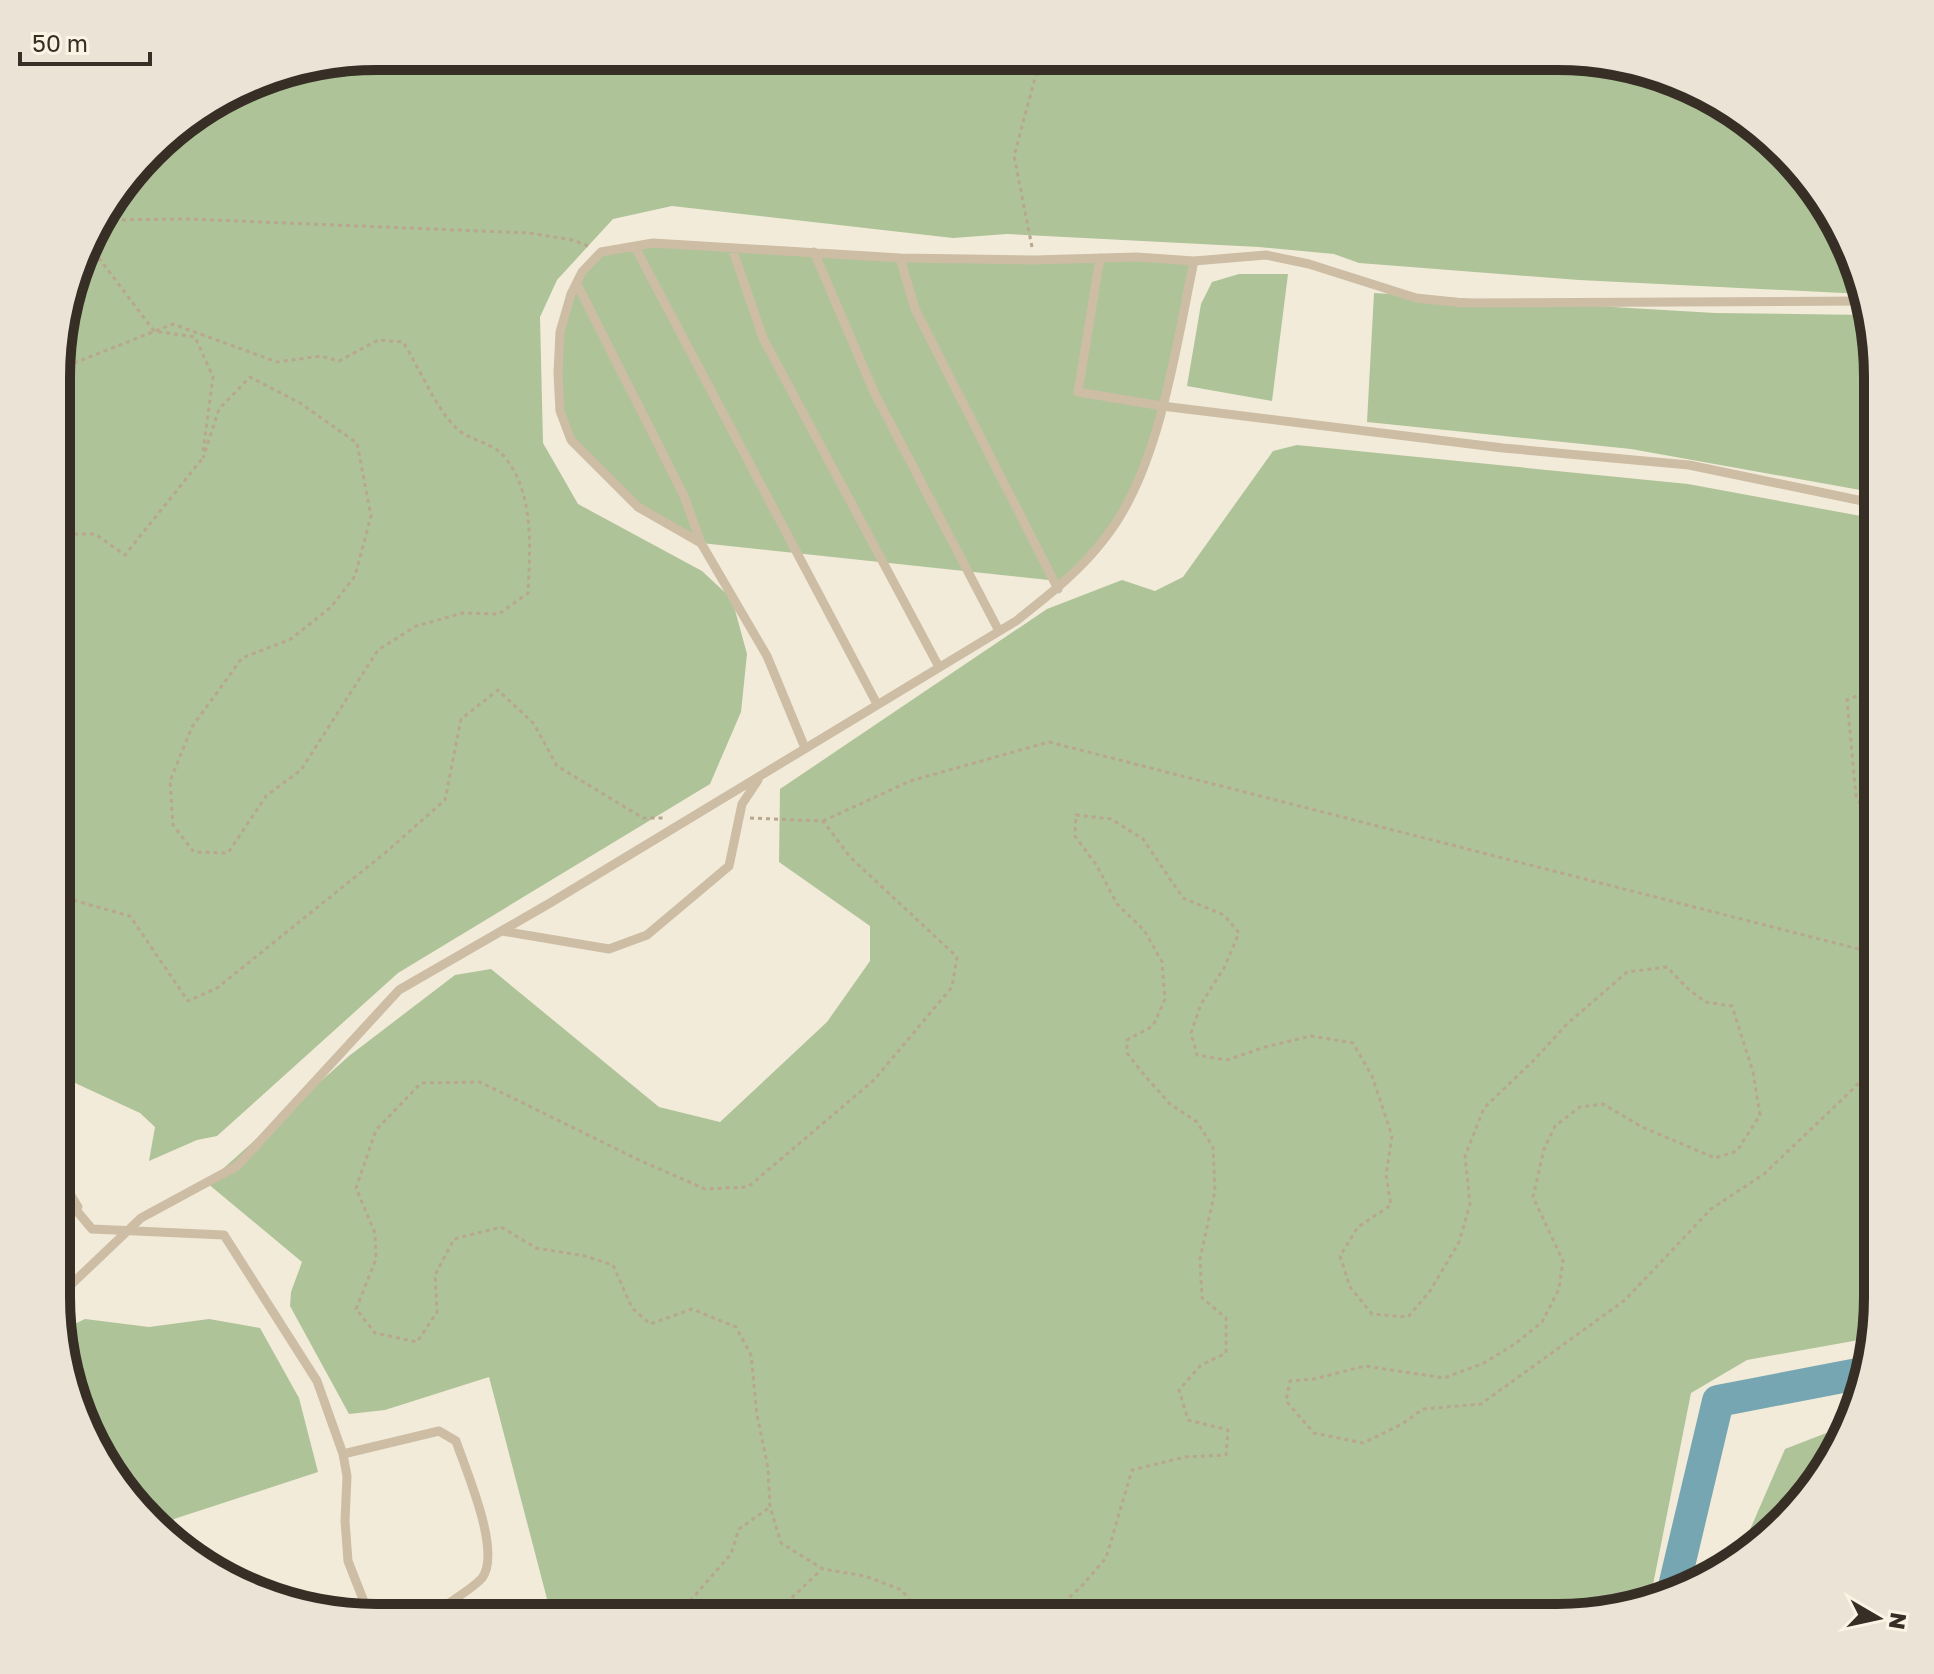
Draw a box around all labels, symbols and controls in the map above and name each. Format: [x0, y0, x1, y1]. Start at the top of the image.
scale bar [20, 16, 150, 66]
text: 50 m [32, 28, 88, 57]
north arrow [1838, 1578, 1918, 1658]
text: N [1884, 1611, 1913, 1632]

